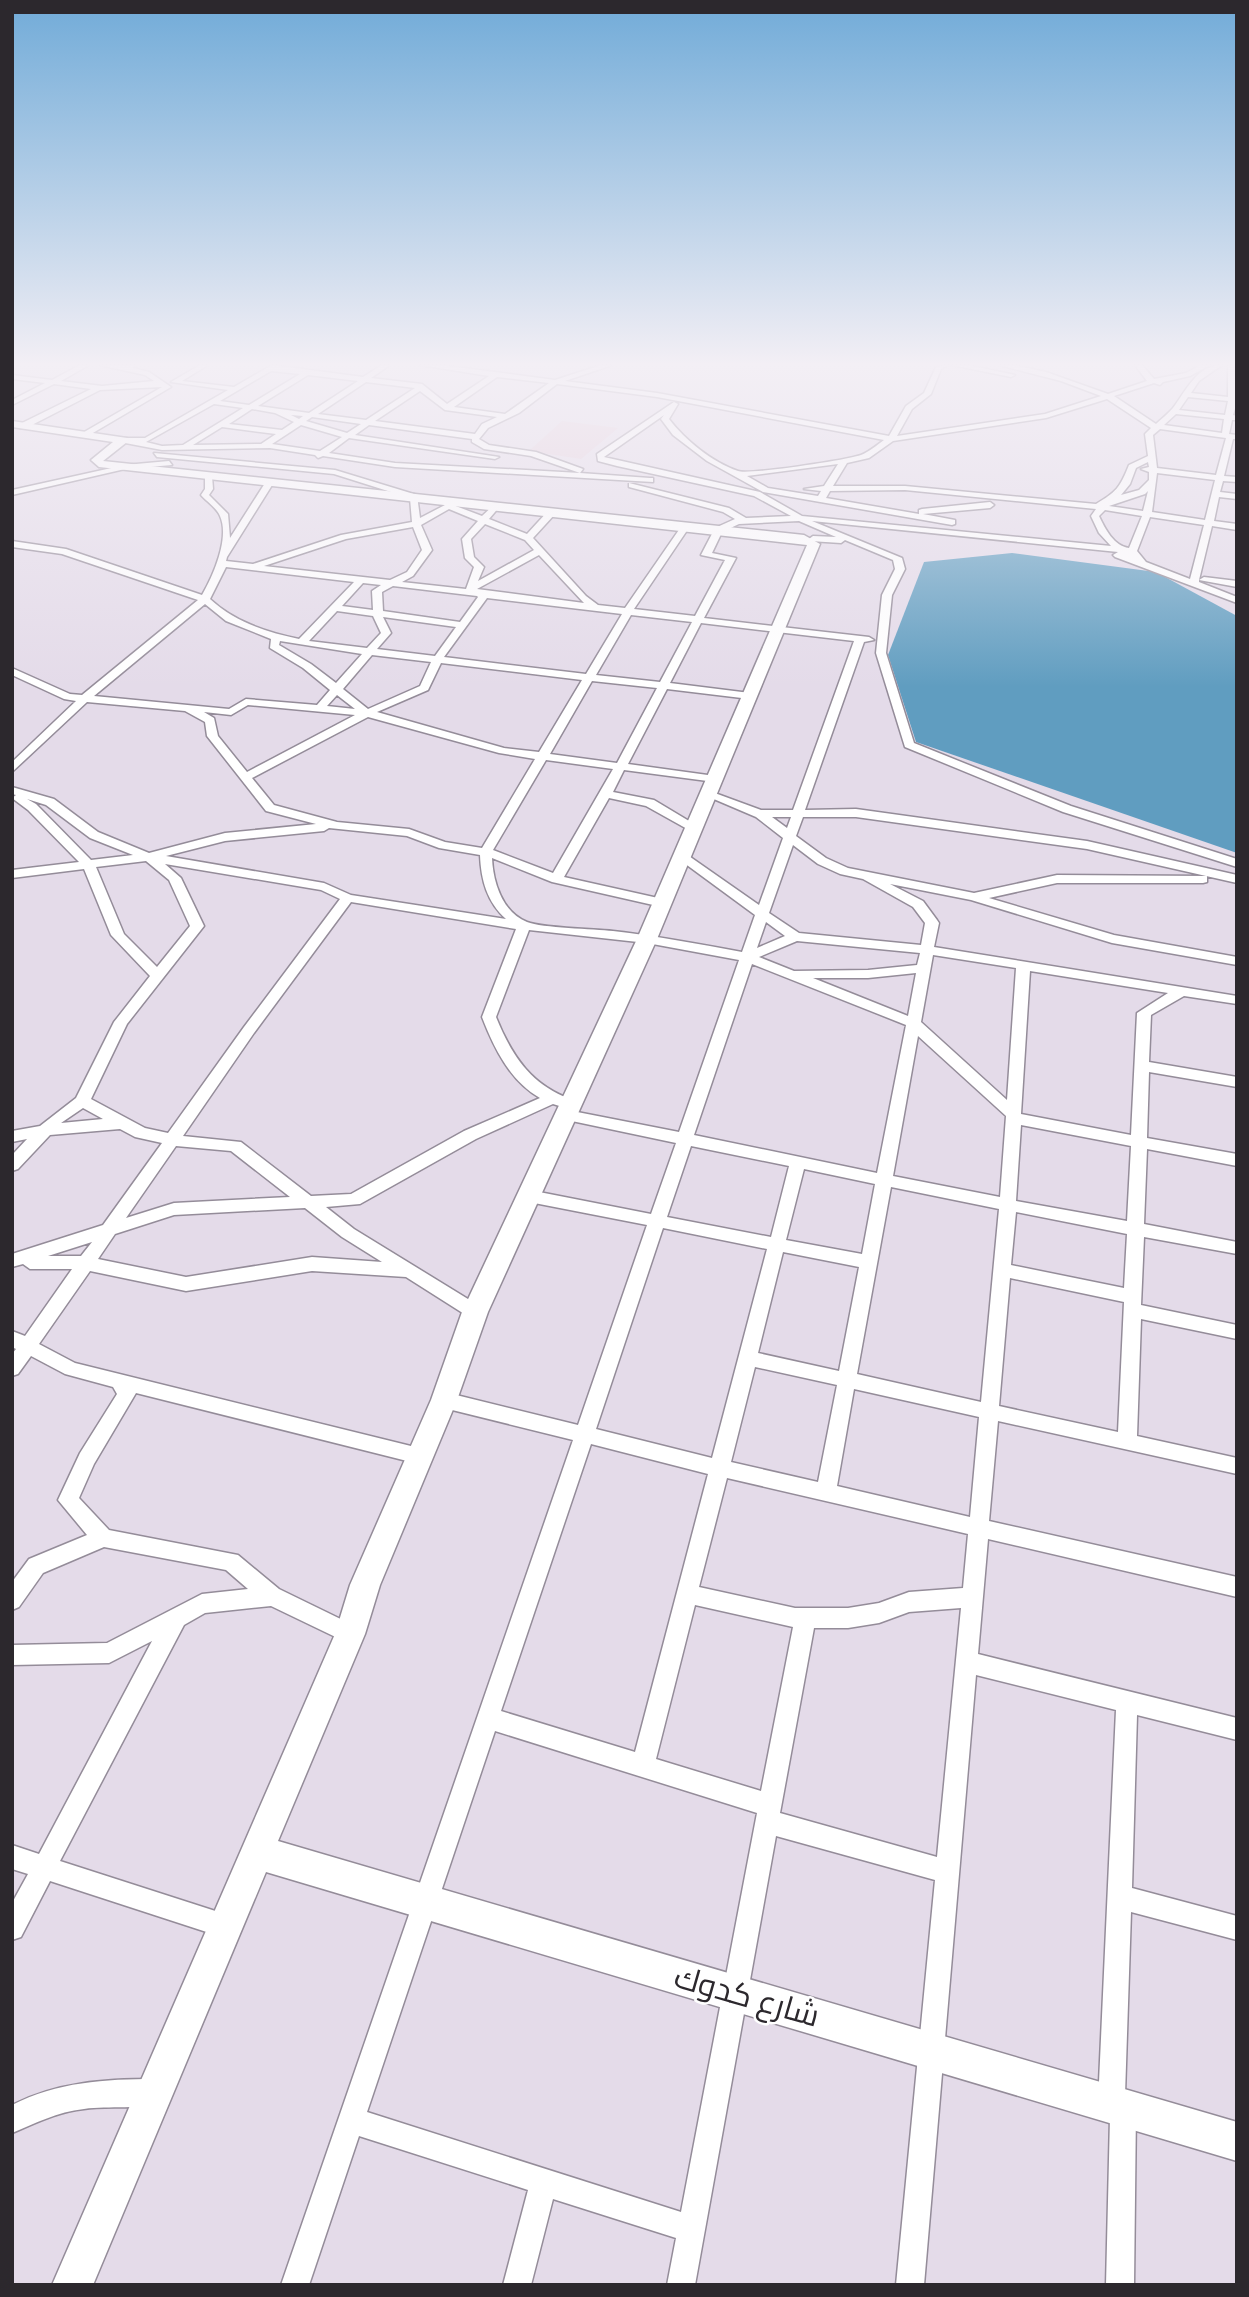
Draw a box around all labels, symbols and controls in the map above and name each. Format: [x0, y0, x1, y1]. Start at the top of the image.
street label: شارع كدوك [669, 1958, 824, 2038]

